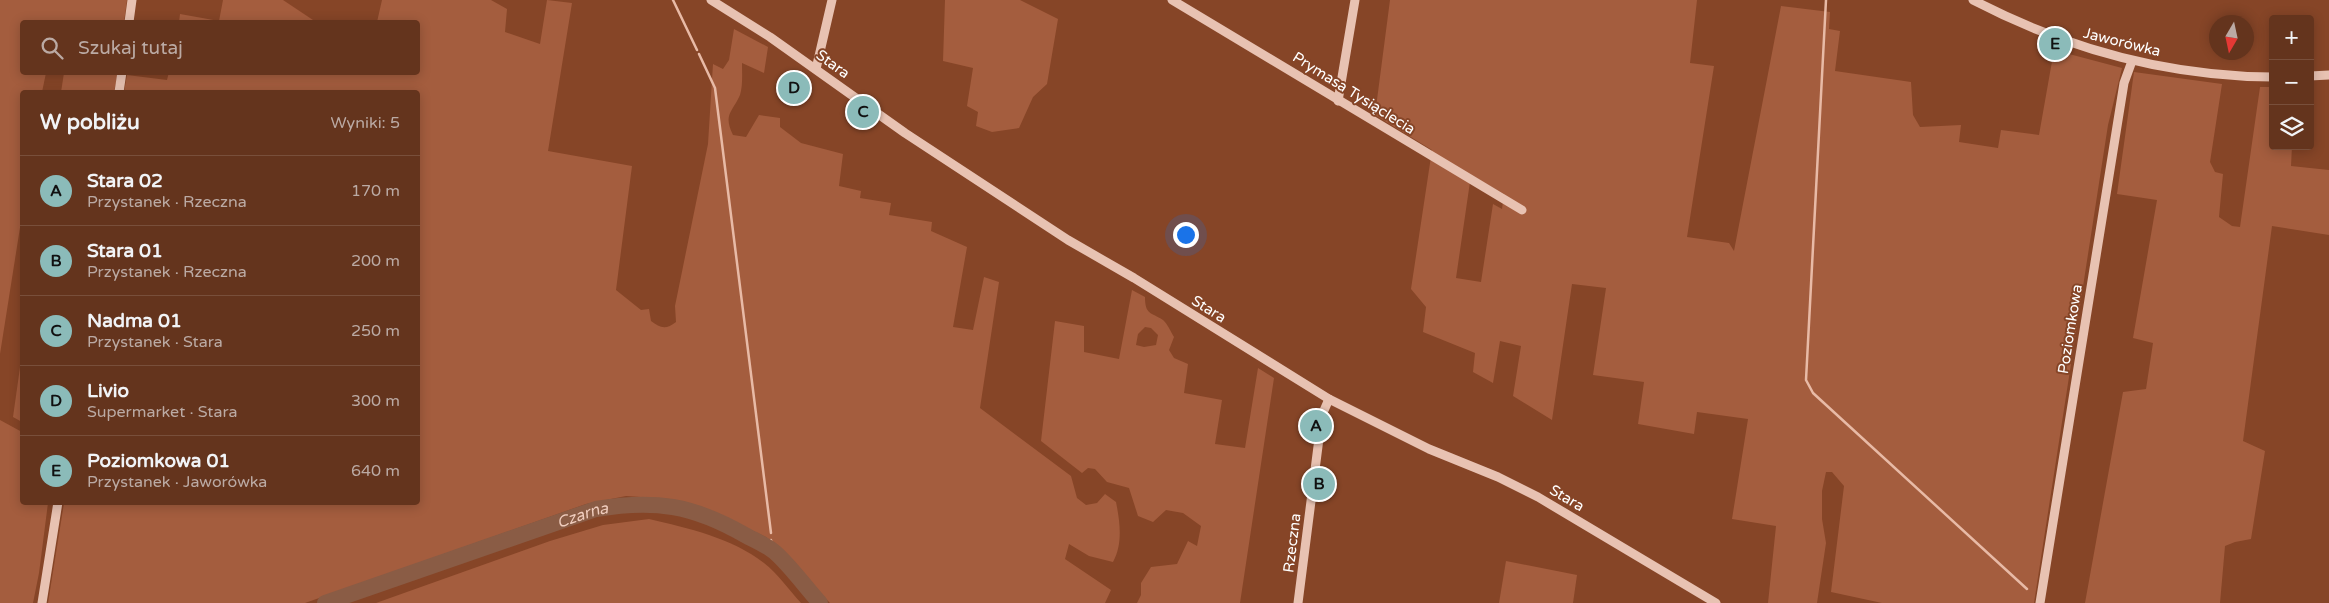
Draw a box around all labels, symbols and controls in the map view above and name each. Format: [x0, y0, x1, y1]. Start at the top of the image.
north arrow [2209, 15, 2254, 60]
map controls [2269, 15, 2314, 150]
button: + [2269, 15, 2314, 60]
search box [20, 20, 420, 75]
street label: Jaworówka [2081, 24, 2163, 60]
pin: E [2039, 25, 2071, 63]
icon: search [38, 34, 66, 62]
text: Szukaj tutaj [78, 37, 183, 59]
street label: Stara [813, 46, 853, 82]
street label: Prymasa Tysiąclecia [1289, 48, 1419, 138]
button: − [2269, 60, 2314, 105]
pin: D [778, 69, 810, 107]
pin: C [847, 93, 879, 131]
button: layers [2269, 105, 2314, 150]
text: W pobliżu [40, 110, 140, 135]
text: Wyniki: 5 [331, 113, 400, 133]
text: Stara 02 [87, 170, 163, 192]
text: A [50, 181, 62, 201]
text: 170 m [351, 181, 400, 201]
text: Przystanek · Rzeczna [87, 192, 247, 212]
your location [1173, 222, 1199, 248]
text: Stara 01 [87, 240, 163, 262]
text: B [50, 251, 62, 271]
text: 200 m [351, 251, 400, 271]
text: Przystanek · Rzeczna [87, 262, 247, 282]
street label: Poziomkowa [2054, 283, 2086, 375]
street label: Stara [1188, 291, 1230, 327]
text: Nadma 01 [87, 310, 182, 332]
text: C [50, 321, 62, 341]
text: 250 m [351, 321, 400, 341]
text: Przystanek · Stara [87, 332, 223, 352]
text: Livio [87, 380, 129, 402]
text: D [50, 391, 62, 411]
text: 300 m [351, 391, 400, 411]
text: Supermarket · Stara [87, 402, 238, 422]
pin: A [1300, 407, 1332, 445]
text: Poziomkowa 01 [87, 450, 230, 472]
text: E [51, 461, 61, 481]
text: 640 m [351, 461, 400, 481]
pin: B [1303, 465, 1335, 503]
text: Przystanek · Jaworówka [87, 472, 267, 492]
street label: Stara [1546, 481, 1588, 515]
water label: Czarna [554, 498, 610, 533]
street label: Rzeczna [1279, 512, 1305, 574]

